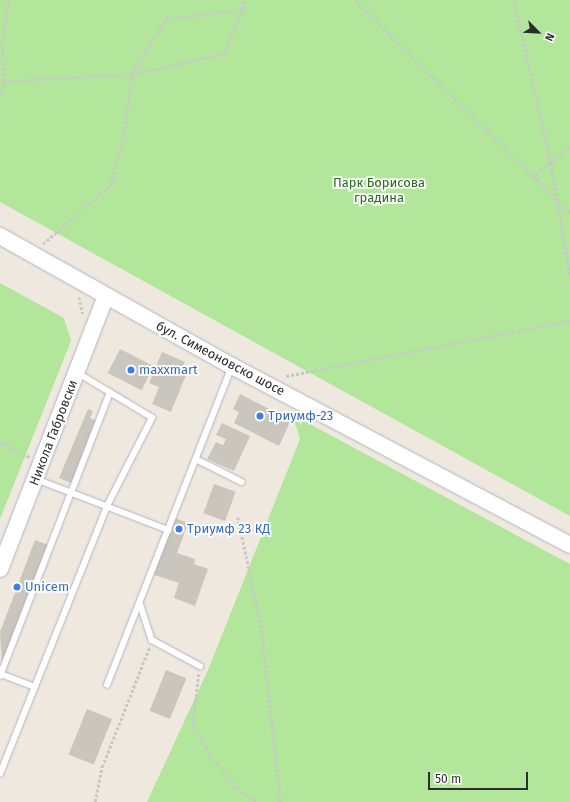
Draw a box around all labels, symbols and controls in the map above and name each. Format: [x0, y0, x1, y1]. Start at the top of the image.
north arrow [518, 12, 558, 52]
text: N [542, 31, 557, 43]
park label: Парк Борисова градина [333, 176, 425, 207]
street label: бул. Симеоновско шосе [153, 318, 287, 400]
place label: maxxmart [139, 362, 198, 378]
marker: maxxmart [126, 365, 136, 375]
street label: Никола Габровски [27, 378, 81, 488]
place label: Триумф-23 [268, 408, 333, 424]
marker: Триумф-23 [255, 411, 265, 421]
place label: Триумф 23 КД [187, 521, 270, 537]
marker: Триумф 23 КД [174, 524, 184, 534]
place label: Unicem [25, 579, 69, 595]
marker: Unicem [12, 582, 22, 592]
scale bar [430, 764, 530, 790]
text: 50 m [435, 772, 461, 786]

